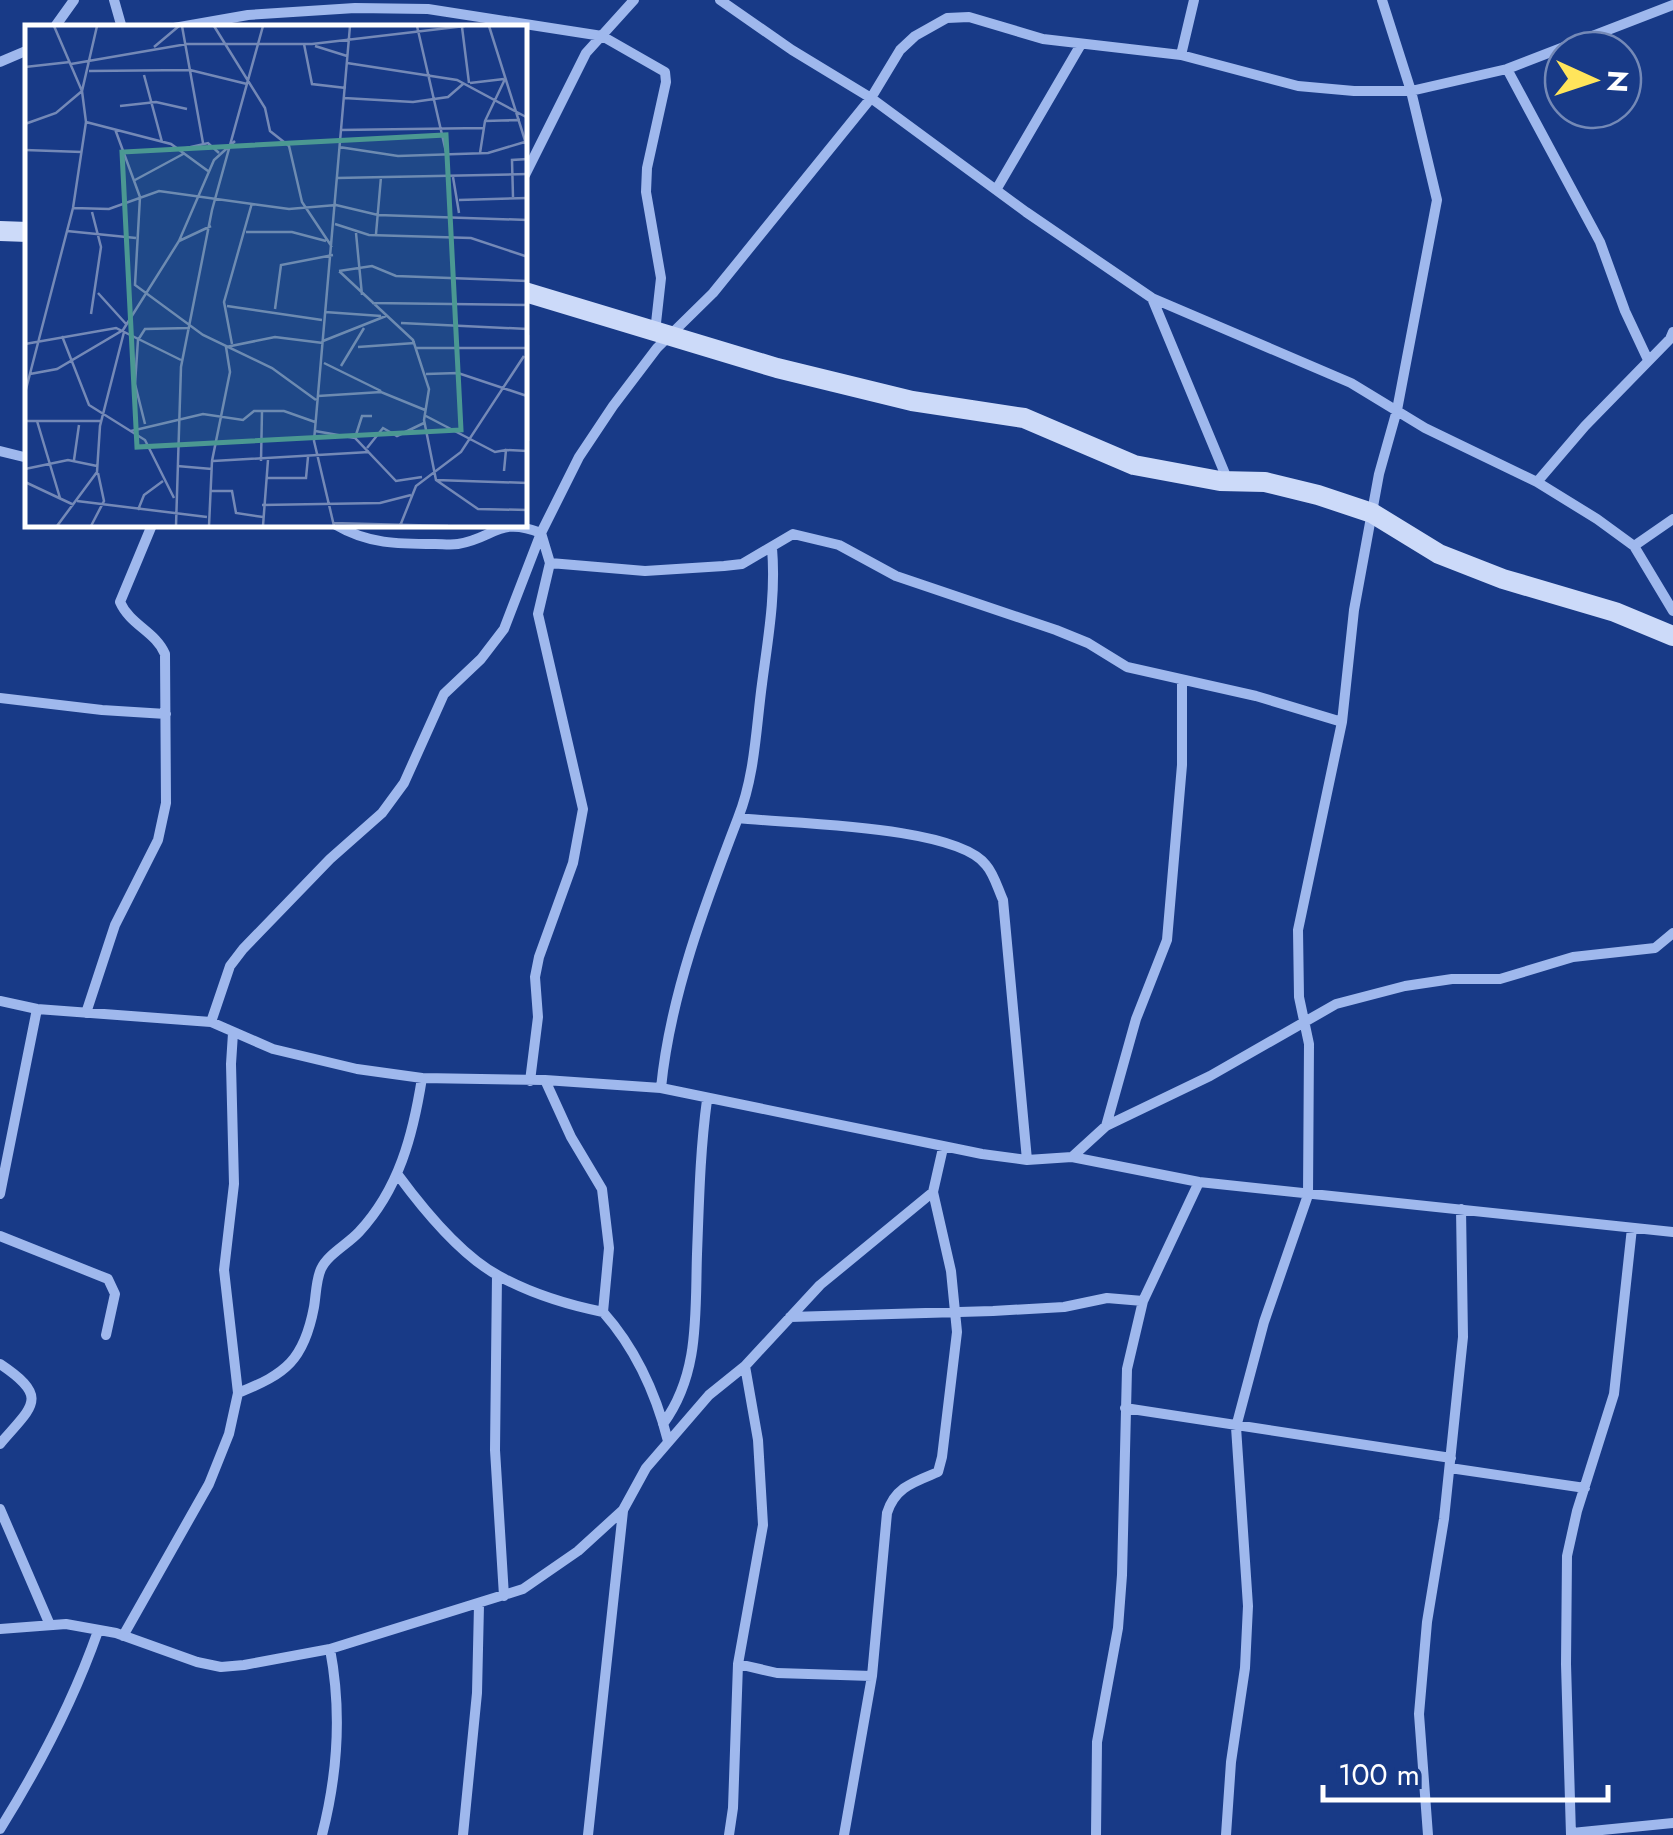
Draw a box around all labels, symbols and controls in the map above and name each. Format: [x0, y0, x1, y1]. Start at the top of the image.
inset map [25, 25, 528, 528]
north arrow [1543, 30, 1643, 130]
text: N [1596, 69, 1639, 93]
scale bar [1323, 1740, 1608, 1802]
text: 100 m [1338, 1753, 1420, 1796]

